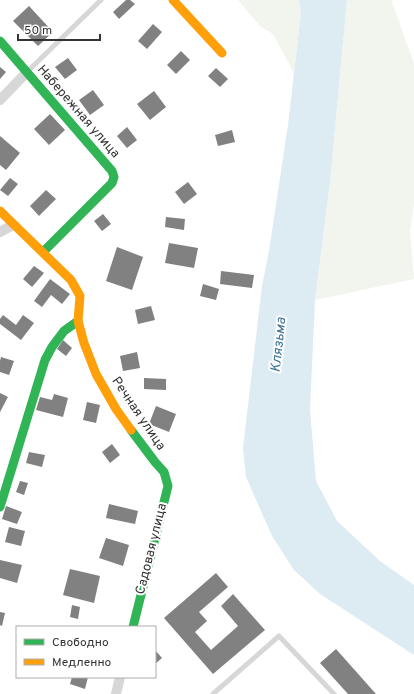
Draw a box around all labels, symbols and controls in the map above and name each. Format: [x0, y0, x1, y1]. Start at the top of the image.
scale bar [18, 16, 100, 42]
text: 50 m [24, 23, 52, 39]
street label: Набережная улица [33, 62, 123, 162]
water label: Клязьма [268, 316, 290, 373]
street label: Речная улица [108, 374, 168, 454]
street label: Садовая улица [133, 502, 171, 596]
legend [16, 626, 156, 678]
text: Свободно [52, 635, 109, 651]
text: Медленно [52, 655, 112, 671]

